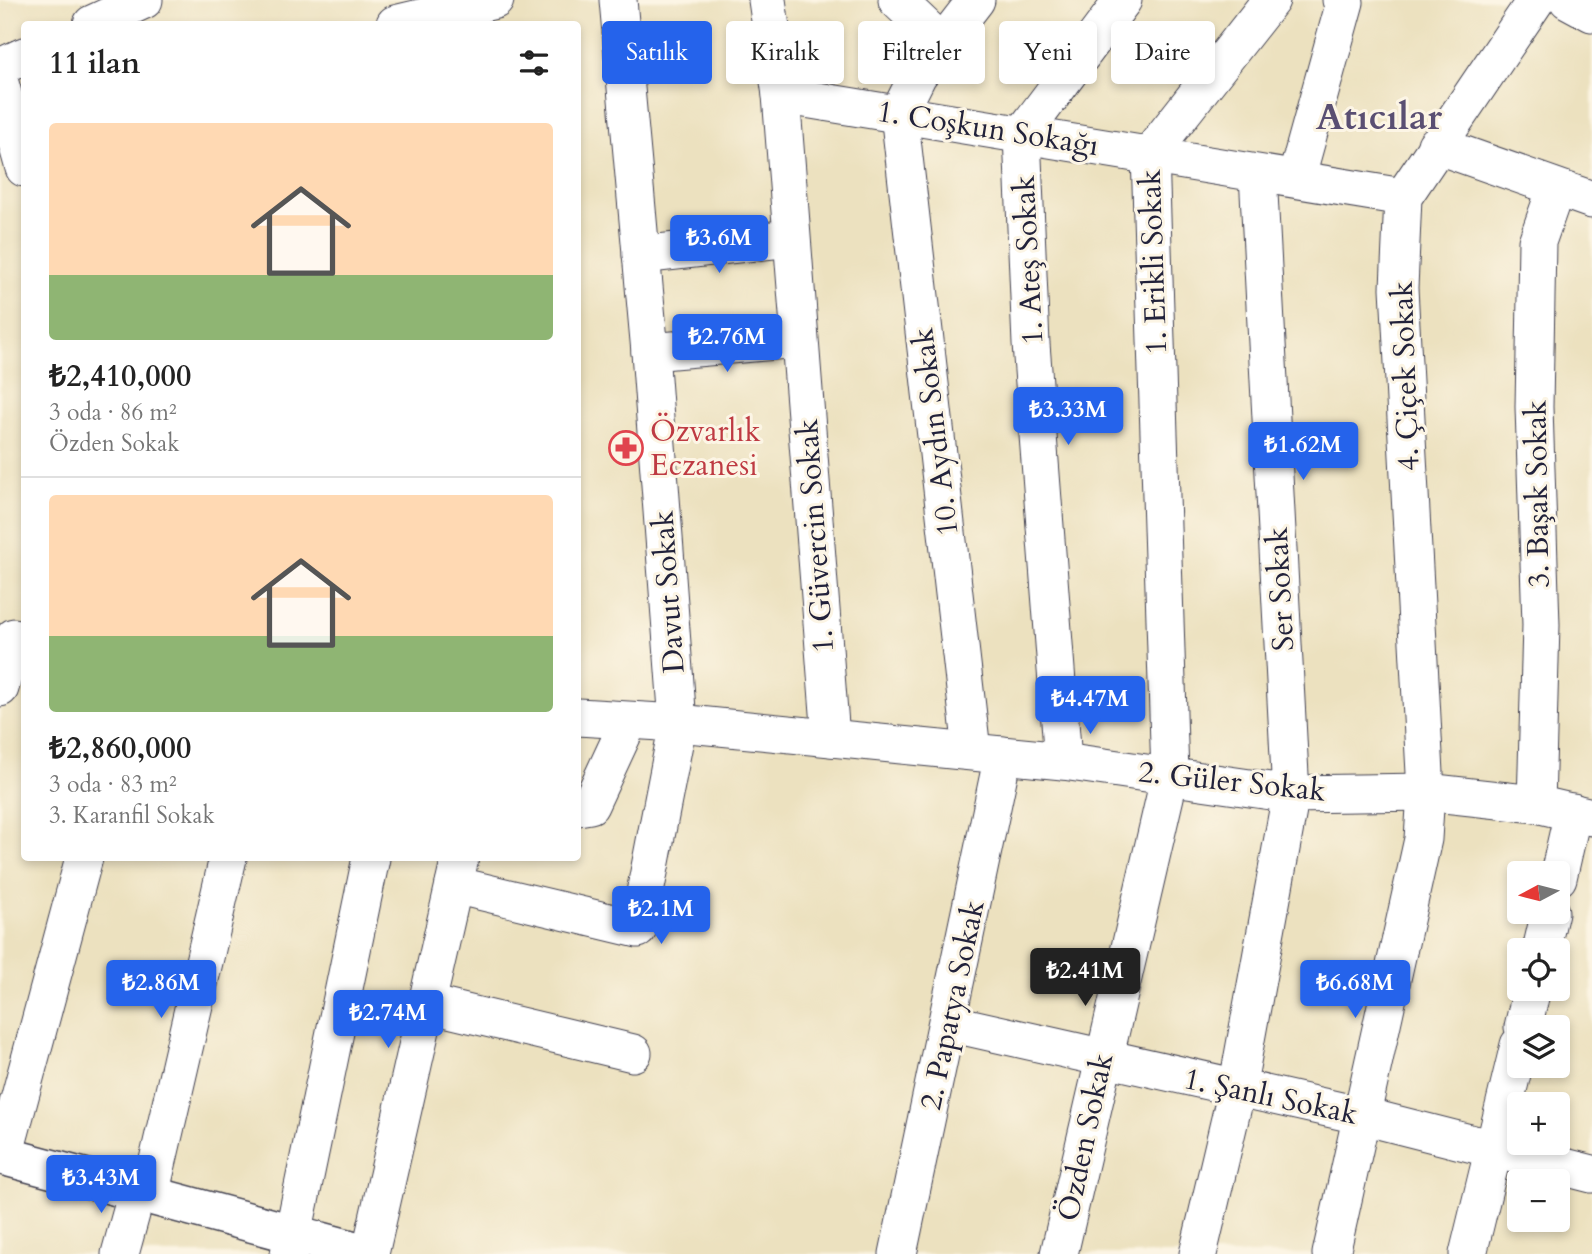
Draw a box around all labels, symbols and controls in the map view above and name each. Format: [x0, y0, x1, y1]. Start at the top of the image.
chip: Satılık [602, 21, 712, 84]
chip: Kiralık [726, 21, 844, 84]
chip: Filtreler [858, 21, 985, 84]
chip: Yeni [999, 21, 1097, 84]
chip: Daire [1111, 21, 1215, 84]
text: 11 ilan [49, 43, 140, 84]
icon: filters [515, 44, 553, 82]
street label: 1. Coşkun Sokağı [874, 91, 1101, 166]
district label: Atıcılar [1316, 92, 1442, 142]
icon: home [238, 168, 364, 294]
street label: 1. Erikli Sokak [1130, 169, 1177, 355]
street label: 1. Ateş Sokak [1004, 174, 1053, 346]
pin: ₺3.6M [670, 216, 768, 275]
text: ₺3.6M [686, 222, 752, 253]
street label: 4. Çiçek Sokak [1382, 280, 1429, 472]
pin: ₺2.76M [670, 314, 784, 374]
text: ₺2.76M [688, 321, 766, 352]
street label: 10. Aydın Sokak [902, 326, 969, 538]
text: ₺2,410,000 [49, 356, 191, 397]
pin: ₺3.33M [1011, 388, 1125, 447]
text: ₺3.33M [1029, 394, 1107, 425]
text: 3 oda · 86 m² [49, 397, 177, 428]
street label: 3. Başak Sokak [1515, 400, 1560, 588]
place label: Özvarlık Eczanesi [650, 411, 761, 486]
street label: 1. Güvercin Sokak [787, 418, 844, 654]
pin: ₺1.62M [1246, 422, 1360, 482]
text: Özden Sokak [49, 428, 180, 459]
pharmacy icon: Özvarlık Eczanesi [607, 429, 645, 467]
text: ₺1.62M [1264, 429, 1342, 460]
street label: Davut Sokak [642, 509, 695, 675]
street label: Ser Sokak [1257, 526, 1304, 652]
icon: home [238, 540, 364, 666]
pin: ₺4.47M [1033, 676, 1147, 736]
text: ₺4.47M [1051, 683, 1129, 714]
text: ₺2,860,000 [49, 728, 191, 769]
street label: 2. Güler Sokak [1136, 751, 1327, 812]
text: 3 oda · 83 m² [49, 769, 177, 800]
text: 3. Karanfil Sokak [49, 800, 215, 831]
north arrow [1507, 861, 1570, 924]
map controls [1507, 861, 1570, 1232]
pin: ₺2.1M [612, 886, 710, 946]
text: ₺2.1M [628, 893, 694, 924]
street label: 2. Papatya Sokak [910, 897, 995, 1114]
button: locate [1507, 938, 1570, 1001]
pin: ₺2.41M [1028, 948, 1142, 1008]
text: ₺2.41M [1046, 955, 1124, 986]
pin: ₺2.86M [104, 960, 218, 1020]
pin: ₺6.68M [1298, 960, 1412, 1020]
text: ₺2.86M [122, 967, 200, 998]
text: ₺6.68M [1316, 967, 1394, 998]
pin: ₺2.74M [331, 990, 445, 1050]
text: ₺2.74M [349, 997, 427, 1028]
button: layers [1507, 1015, 1570, 1078]
street label: Özden Sokak [1048, 1050, 1123, 1225]
street label: 1. Şanlı Sokak [1180, 1058, 1361, 1135]
button: + [1507, 1092, 1570, 1155]
pin: ₺3.43M [44, 1156, 158, 1215]
text: ₺3.43M [62, 1162, 140, 1193]
button: − [1507, 1169, 1570, 1232]

